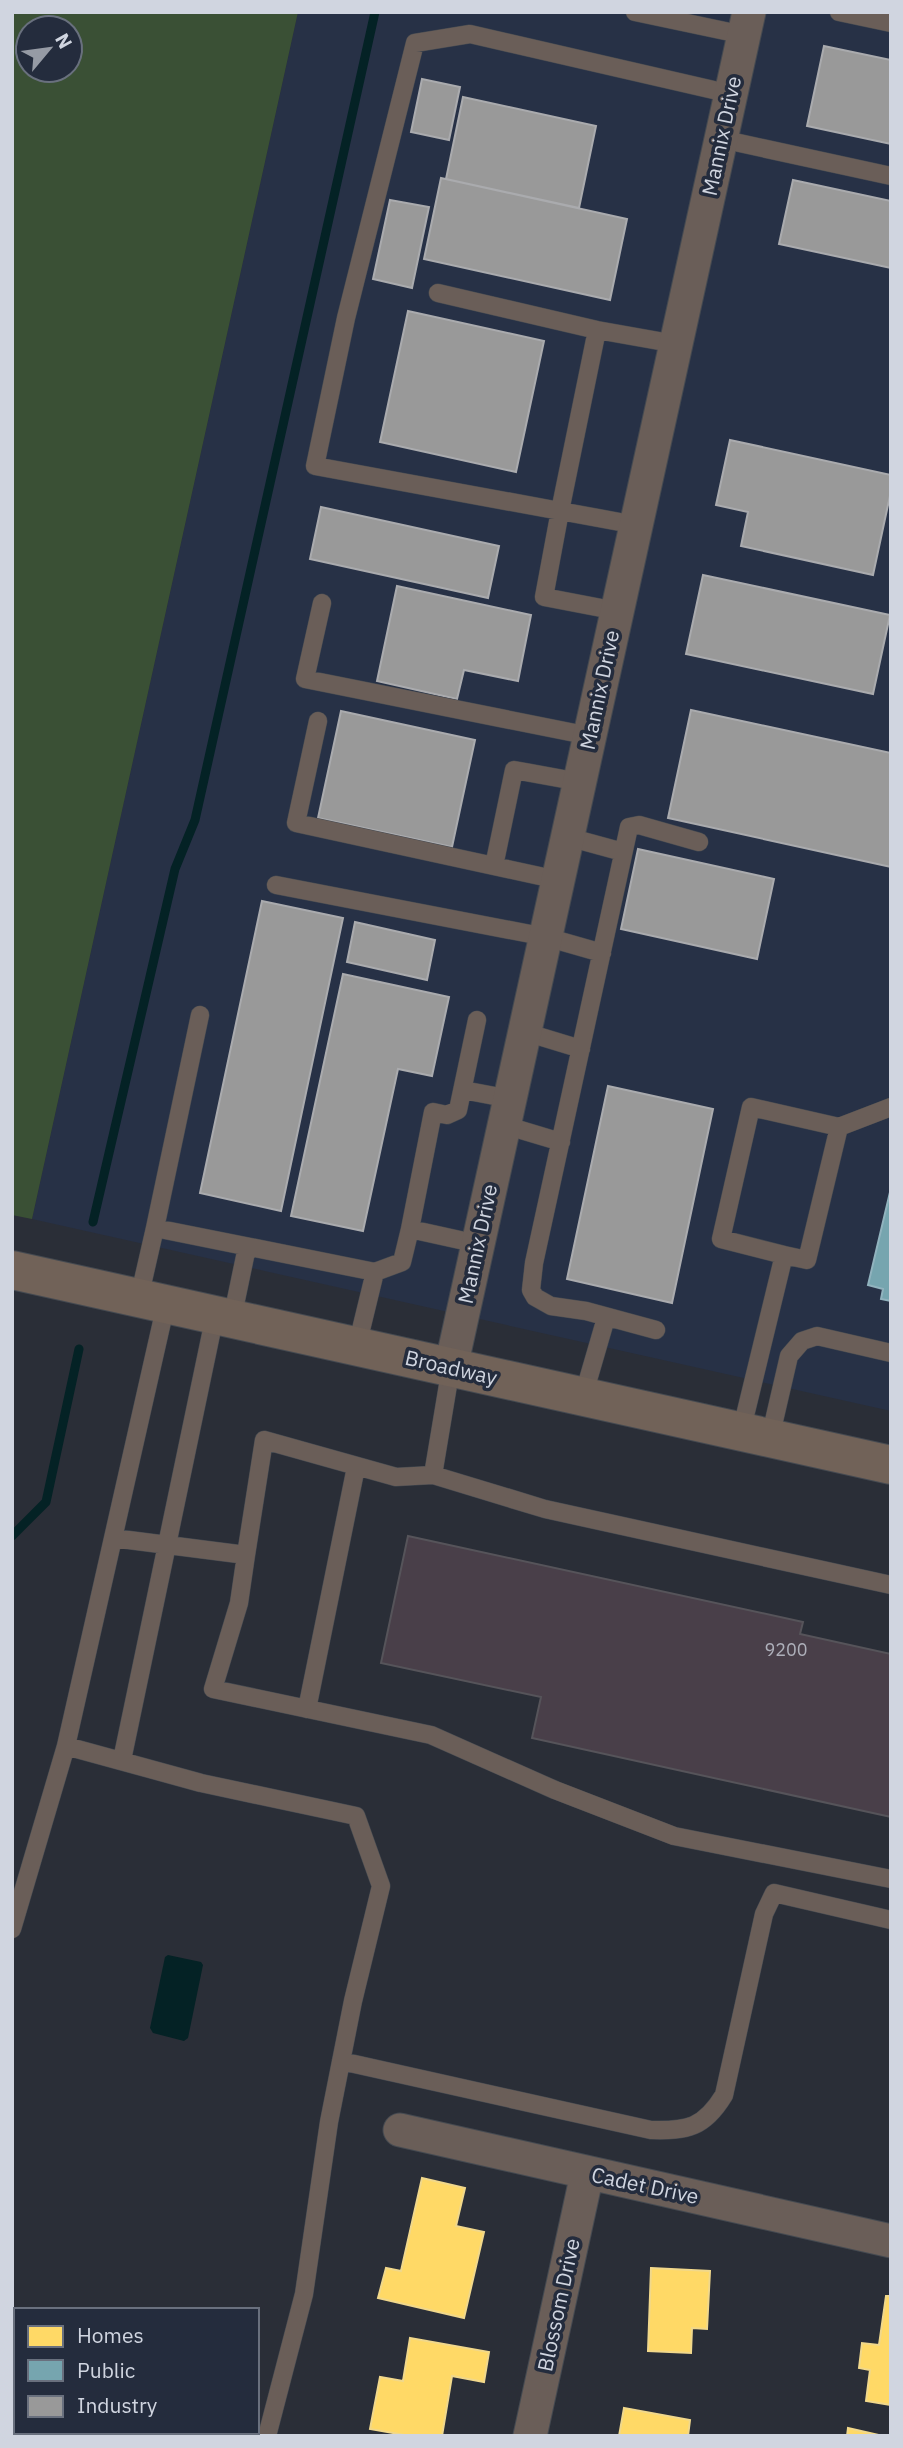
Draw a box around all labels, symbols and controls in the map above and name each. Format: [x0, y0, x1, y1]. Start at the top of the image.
north arrow [14, 14, 84, 84]
text: N [50, 29, 78, 53]
street label: Mannix Drive [695, 73, 747, 198]
street label: Mannix Drive [573, 627, 625, 752]
street label: Mannix Drive [451, 1181, 503, 1306]
street label: Broadway [402, 1343, 501, 1391]
house number: 9200 [764, 1638, 808, 1661]
street label: Cadet Drive [589, 2160, 701, 2210]
street label: Blossom Drive [530, 2236, 586, 2374]
legend [14, 2308, 259, 2434]
text: Homes [77, 2321, 144, 2349]
text: Public [77, 2356, 135, 2384]
text: Industry [77, 2391, 158, 2419]

